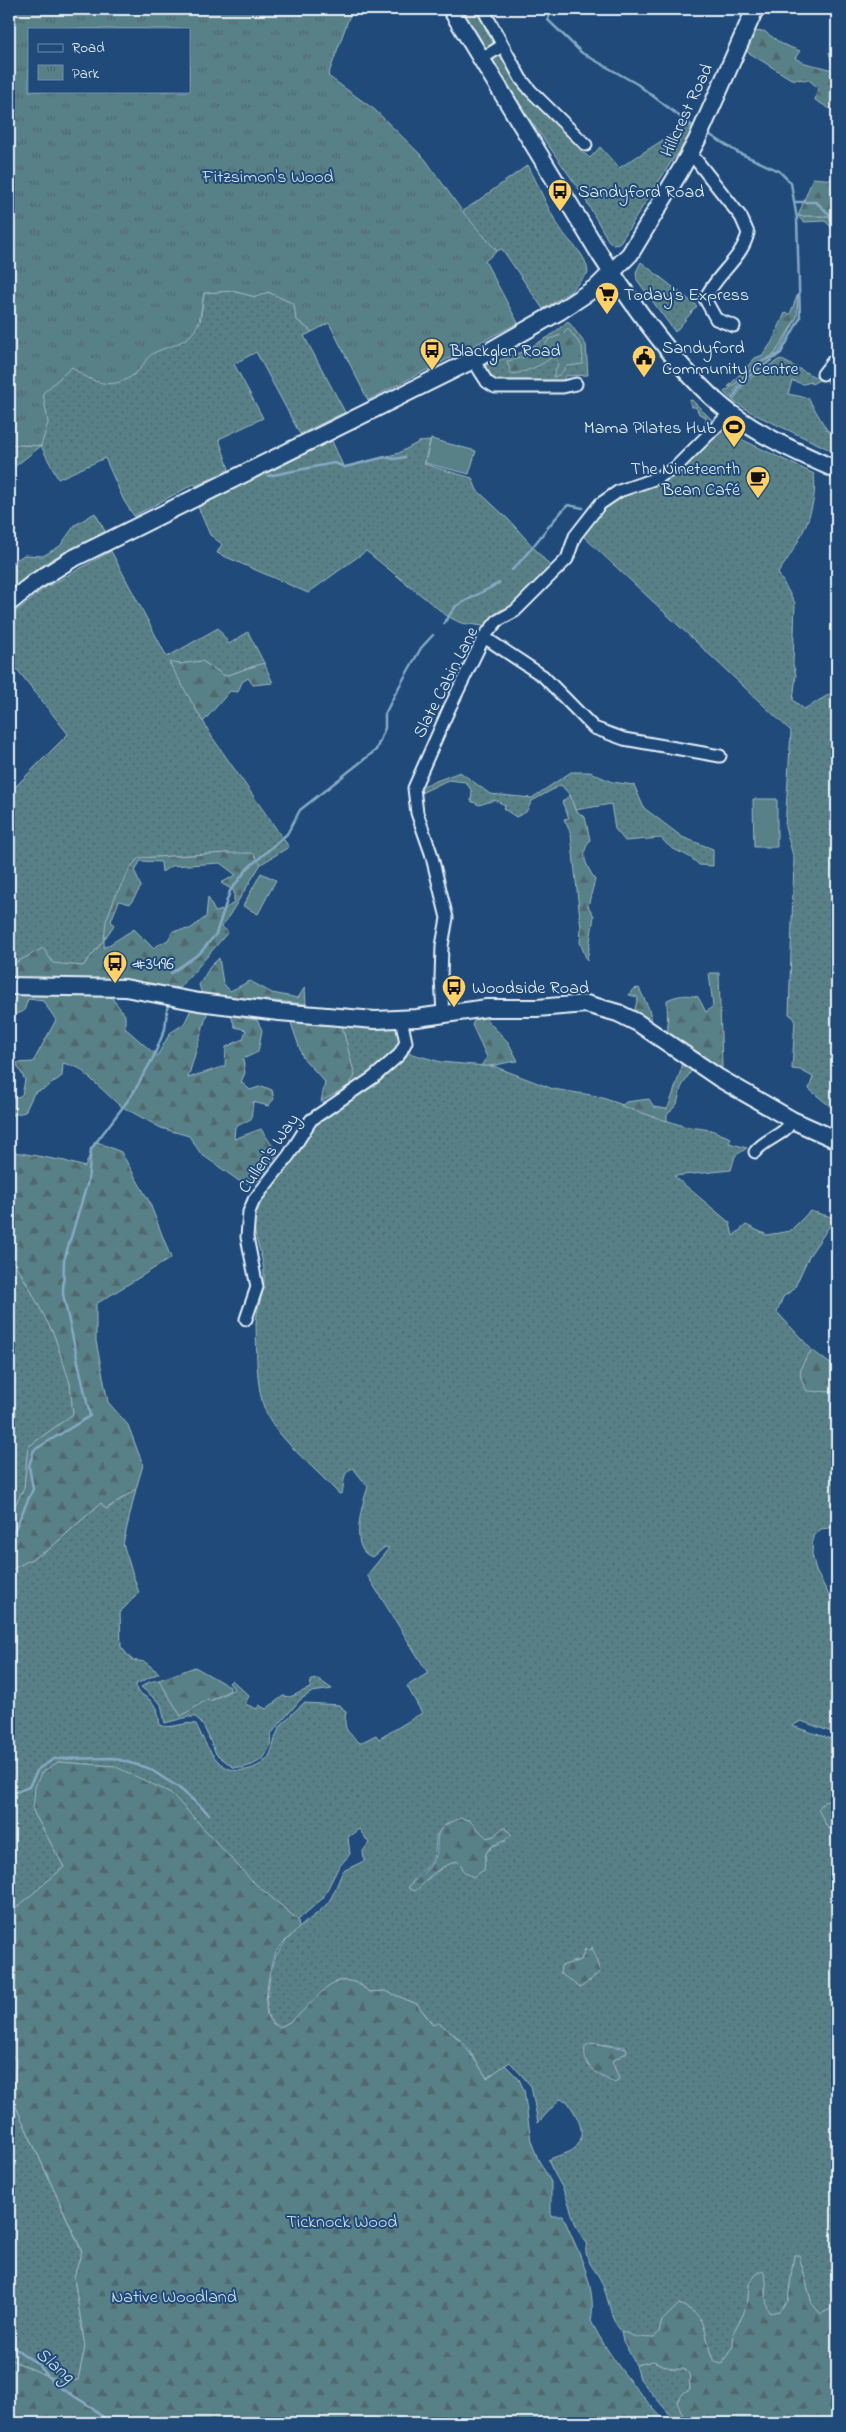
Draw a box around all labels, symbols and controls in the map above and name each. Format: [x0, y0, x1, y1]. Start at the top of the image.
legend [28, 28, 190, 92]
text: Road [72, 37, 105, 59]
street label: Hillcrest Road [655, 60, 721, 162]
text: Park [72, 63, 100, 85]
park label: Fitzsimon's Wood [201, 165, 334, 191]
bus stop icon: Sandyford Road [547, 178, 573, 212]
place label: Sandyford Road [578, 180, 704, 206]
supermarket icon: Today's Express [594, 281, 620, 315]
place label: Today's Express [624, 283, 749, 309]
place label: Sandyford Community Centre [662, 336, 800, 383]
bus stop icon: Blackglen Road [419, 337, 445, 371]
place label: Blackglen Road [449, 339, 561, 366]
public building icon: Sandyford Community Centre [631, 344, 657, 378]
sports icon: Mama Pilates Hub [721, 414, 747, 448]
place label: Mama Pilates Hub [584, 416, 716, 442]
place label: The Nineteenth Bean Café [631, 457, 741, 504]
cafe icon: The Nineteenth Bean Café [745, 465, 771, 499]
street label: Slate Cabin Lane [408, 622, 486, 743]
bus stop icon: #3496 [102, 950, 128, 984]
place label: #3496 [132, 952, 174, 978]
bus stop icon: Woodside Road [441, 974, 467, 1008]
place label: Woodside Road [472, 976, 589, 1002]
street label: Cullen's Way [233, 1109, 307, 1199]
park label: Ticknock Wood [287, 2210, 397, 2236]
park label: Native Woodland [111, 2285, 237, 2311]
water label: Slang [28, 2342, 80, 2391]

